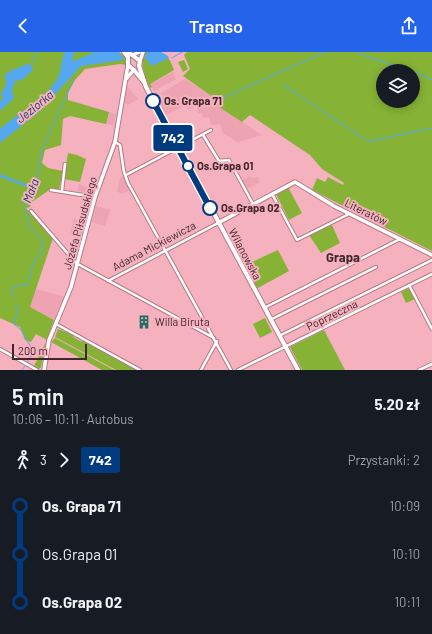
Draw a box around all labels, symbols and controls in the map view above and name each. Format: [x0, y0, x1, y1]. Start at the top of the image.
icon: back [12, 15, 34, 37]
text: Transo [189, 15, 243, 37]
icon: share [398, 15, 420, 37]
map controls [376, 64, 420, 108]
button: layers [376, 64, 420, 108]
water label: Jeziorka [13, 87, 56, 125]
marker: Os. Grapa 71 [145, 93, 161, 109]
place label: Os. Grapa 71 [164, 94, 222, 107]
line badge: 742 [150, 125, 196, 151]
text: 742 [161, 129, 185, 146]
place label: Os.Grapa 01 [197, 159, 253, 172]
marker: Os.Grapa 01 [182, 160, 194, 172]
street label: Józefa Piłsudskiego [60, 175, 99, 271]
water label: Mała [19, 176, 41, 205]
street label: Literatów [343, 196, 390, 227]
marker: Os.Grapa 02 [202, 200, 218, 216]
place label: Os.Grapa 02 [221, 201, 280, 214]
street label: Adama Mickiewicza [110, 218, 198, 273]
street label: Wilanowska [227, 226, 264, 282]
district label: Grapa [326, 249, 360, 265]
street label: Poprzeczna [304, 297, 360, 333]
building icon: Willa Biruta [136, 314, 152, 330]
place label: Willa Biruta [155, 315, 210, 328]
scale bar [12, 342, 87, 361]
text: 200 m [18, 344, 48, 357]
text: 5 min [12, 383, 64, 409]
text: 5.20 zł [374, 395, 420, 413]
text: 10:06 – 10:11 · Autobus [12, 411, 134, 427]
icon: walk [12, 449, 34, 471]
icon: forward [53, 449, 75, 471]
text: 742 [89, 451, 112, 468]
text: 3 [40, 452, 47, 468]
text: Przystanki: 2 [348, 452, 420, 468]
text: Os. Grapa 71 [42, 497, 121, 515]
text: 10:09 [390, 498, 420, 514]
text: Os.Grapa 01 [42, 545, 117, 563]
text: 10:10 [392, 546, 420, 562]
text: Os.Grapa 02 [42, 593, 122, 611]
text: 10:11 [395, 594, 420, 610]

